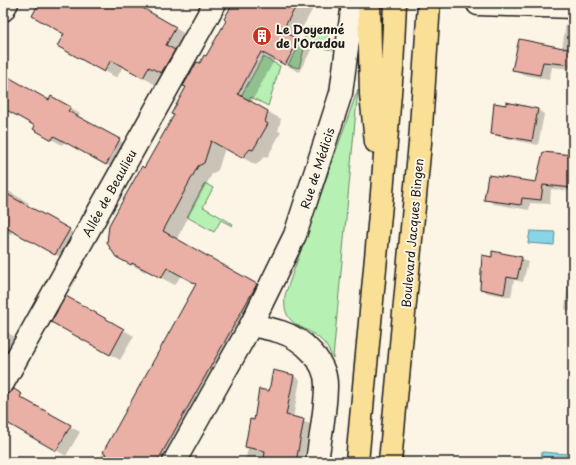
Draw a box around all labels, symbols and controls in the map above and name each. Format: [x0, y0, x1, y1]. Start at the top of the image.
place label: Le Doyenné de l'Oradou [276, 20, 345, 52]
building icon: Le Doyenné de l'Oradou [251, 25, 273, 47]
street label: Rue de Médicis [295, 125, 339, 211]
street label: Allée de Beaulieu [77, 146, 141, 240]
street label: Boulevard Jacques Bingen [397, 158, 427, 308]

